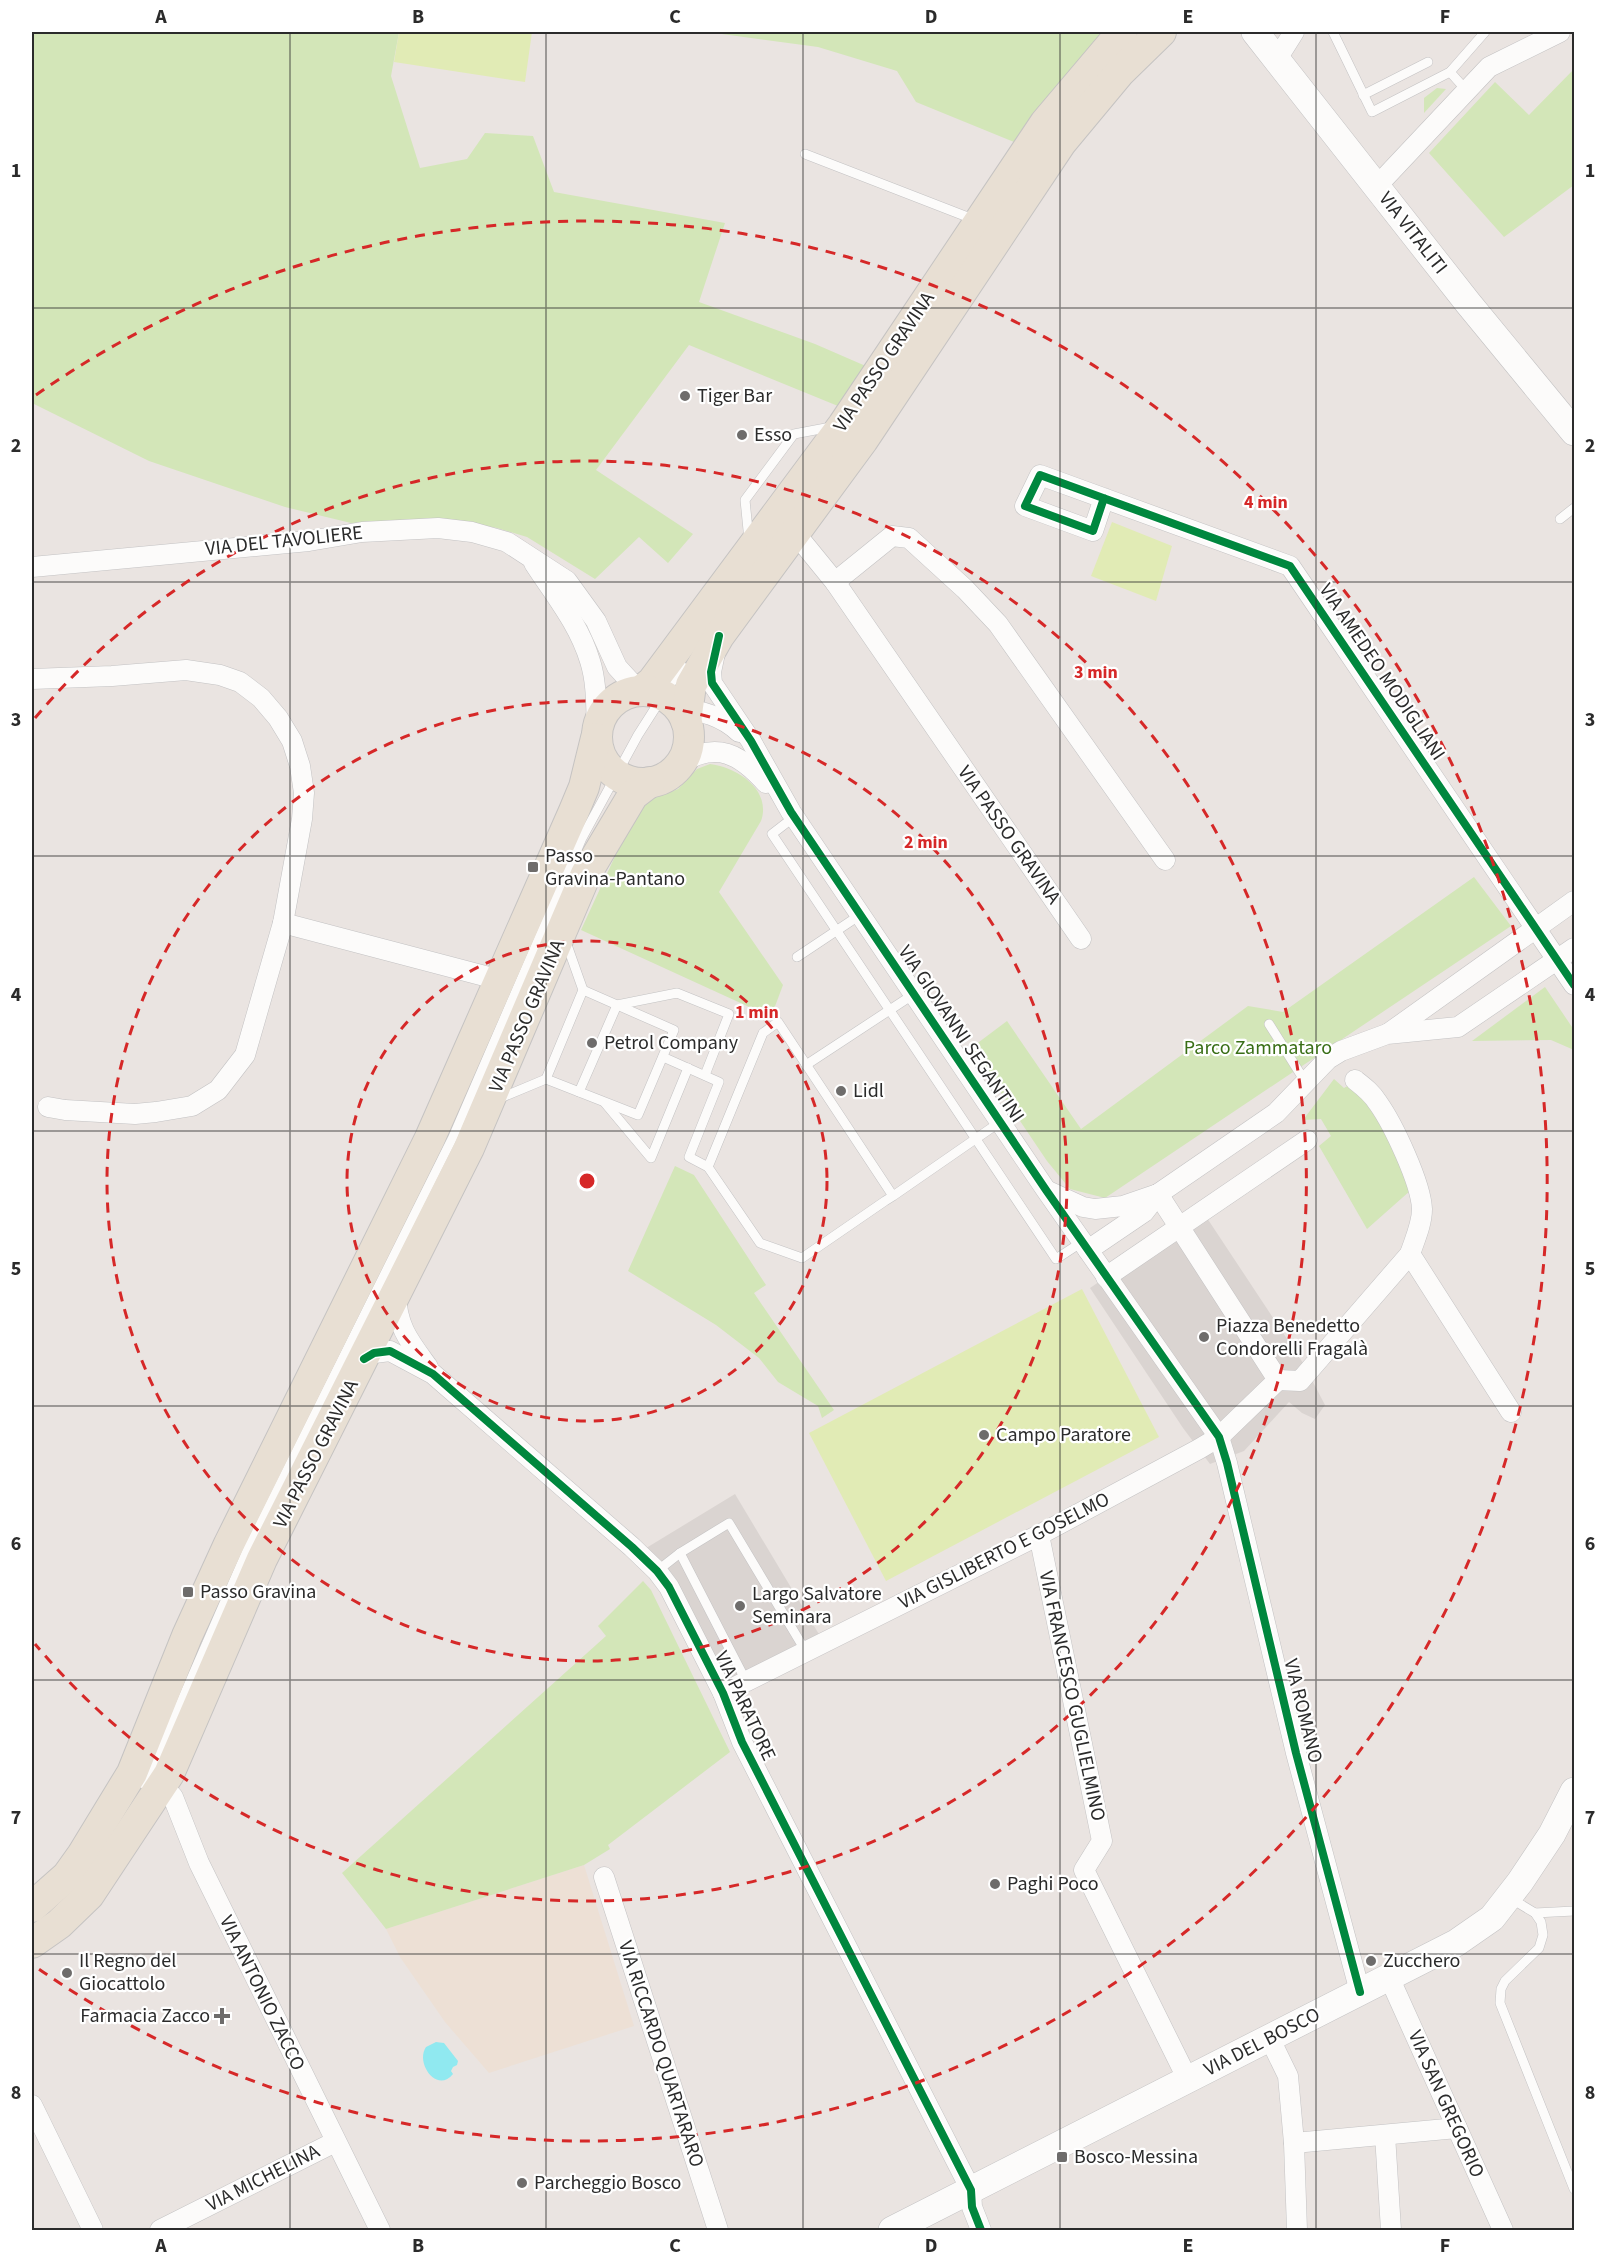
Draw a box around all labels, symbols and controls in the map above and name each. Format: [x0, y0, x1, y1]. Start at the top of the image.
text: A [154, 3, 167, 31]
text: B [412, 3, 424, 31]
text: C [669, 3, 681, 31]
text: D [925, 3, 937, 31]
text: E [1183, 3, 1193, 31]
text: F [1440, 3, 1450, 31]
text: 1 [11, 157, 21, 185]
text: 1 [1585, 157, 1595, 185]
street label: VIA VITALITI [1372, 186, 1454, 280]
street label: VIA PASSO GRAVINA [827, 286, 941, 438]
place label: Tiger Bar [697, 382, 772, 410]
marker: Tiger Bar [678, 389, 692, 403]
place label: Esso [754, 421, 792, 449]
marker: Esso [735, 428, 749, 442]
text: 2 [11, 432, 21, 460]
text: 2 [1585, 432, 1595, 460]
text: 4 min [1244, 490, 1288, 515]
street label: VIA DEL TAVOLIERE [204, 519, 364, 563]
street label: VIA AMEDEO MODIGLIANI [1312, 578, 1452, 766]
text: 3 min [1074, 660, 1118, 685]
text: 3 [11, 706, 21, 734]
text: 3 [1585, 706, 1595, 734]
street label: VIA PASSO GRAVINA [951, 760, 1067, 910]
text: 2 min [904, 830, 948, 855]
place label: Passo Gravina-Pantano [545, 842, 685, 893]
marker: Passo Gravina-Pantano [526, 860, 540, 874]
street label: VIA PASSO GRAVINA [482, 935, 572, 1097]
street label: VIA GIOVANNI SEGANTINI [891, 940, 1031, 1128]
text: 4 [11, 981, 22, 1009]
text: 4 [1585, 981, 1596, 1009]
text: 1 min [735, 1000, 779, 1025]
place label: Petrol Company [604, 1029, 739, 1057]
park label: Parco Zammataro [1184, 1034, 1332, 1062]
marker: Petrol Company [585, 1036, 599, 1050]
place label: Lidl [853, 1077, 884, 1105]
marker: Lidl [834, 1084, 848, 1098]
centre of rings [577, 1171, 597, 1191]
text: 5 [11, 1255, 21, 1283]
text: 5 [1585, 1255, 1595, 1283]
place label: Piazza Benedetto Condorelli Fragalà [1216, 1312, 1368, 1363]
marker: Piazza Benedetto Condorelli Fragalà [1197, 1330, 1211, 1344]
street label: VIA PASSO GRAVINA [266, 1375, 366, 1533]
place label: Campo Paratore [996, 1421, 1131, 1449]
marker: Campo Paratore [977, 1428, 991, 1442]
street label: VIA GISLIBERTO E GOSELMO [894, 1486, 1114, 1616]
text: 6 [11, 1530, 21, 1558]
text: 6 [1585, 1530, 1595, 1558]
street label: VIA FRANCESCO GUGLIELMINO [1032, 1568, 1112, 1824]
place label: Passo Gravina [200, 1578, 316, 1606]
place label: Largo Salvatore Seminara [752, 1580, 882, 1631]
marker: Passo Gravina [181, 1585, 195, 1599]
marker: Largo Salvatore Seminara [733, 1599, 747, 1613]
street label: VIA PARATORE [707, 1647, 783, 1765]
street label: VIA ROMANO [1277, 1656, 1329, 1766]
text: 7 [11, 1804, 21, 1832]
text: 7 [1585, 1804, 1595, 1832]
place label: Paghi Poco [1007, 1870, 1099, 1898]
marker: Paghi Poco [988, 1877, 1002, 1891]
street label: VIA ANTONIO ZACCO [212, 1911, 312, 2075]
street label: VIA RICCARDO QUARTARARO [611, 1937, 711, 2171]
place label: Il Regno del Giocattolo [79, 1947, 176, 1998]
place label: Zucchero [1383, 1947, 1460, 1975]
marker: Zucchero [1364, 1954, 1378, 1968]
marker: Il Regno del Giocattolo [60, 1966, 74, 1980]
street label: VIA DEL BOSCO [1199, 2001, 1325, 2083]
place label: Farmacia Zacco [80, 2002, 210, 2030]
marker: Farmacia Zacco [215, 2009, 229, 2023]
street label: VIA SAN GREGORIO [1401, 2026, 1491, 2182]
text: 8 [11, 2079, 21, 2107]
text: 8 [1585, 2079, 1595, 2107]
street label: VIA MICHELINA [201, 2137, 325, 2219]
place label: Bosco-Messina [1074, 2143, 1198, 2171]
marker: Bosco-Messina [1055, 2150, 1069, 2164]
place label: Parcheggio Bosco [534, 2169, 681, 2197]
marker: Parcheggio Bosco [515, 2176, 529, 2190]
text: A [154, 2232, 167, 2260]
text: B [412, 2232, 424, 2260]
text: C [669, 2232, 681, 2260]
text: D [925, 2232, 937, 2260]
text: E [1183, 2232, 1193, 2260]
text: F [1440, 2232, 1450, 2260]

